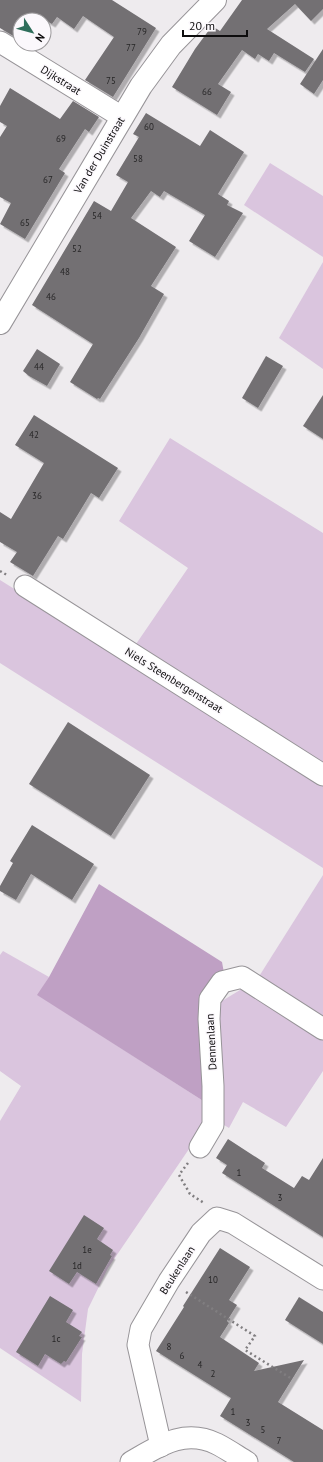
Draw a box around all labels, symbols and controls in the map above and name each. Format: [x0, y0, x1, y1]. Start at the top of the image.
north arrow [12, 12, 52, 52]
scale bar [183, 12, 247, 38]
text: 20 m [189, 18, 215, 33]
house number: 79 [137, 26, 147, 37]
text: N [32, 31, 48, 45]
house number: 77 [126, 42, 136, 53]
street label: Dijkstraat [38, 62, 84, 98]
house number: 75 [106, 75, 116, 86]
house number: 66 [202, 86, 212, 97]
street label: Van der Duinstraat [70, 114, 128, 197]
house number: 60 [144, 121, 154, 132]
house number: 69 [56, 133, 66, 144]
house number: 58 [133, 153, 143, 164]
house number: 67 [43, 174, 53, 185]
house number: 54 [92, 210, 102, 221]
house number: 65 [20, 217, 30, 228]
house number: 52 [72, 243, 82, 254]
house number: 48 [60, 266, 70, 277]
house number: 46 [46, 291, 56, 302]
house number: 44 [34, 361, 44, 372]
house number: 42 [29, 429, 39, 440]
house number: 36 [32, 490, 42, 501]
street label: Niels Steenbergenstraat [122, 644, 226, 716]
street label: Dennenlaan [203, 1013, 219, 1071]
house number: 1 [237, 1167, 242, 1178]
house number: 3 [278, 1192, 283, 1203]
street label: Beukenlaan [156, 1243, 198, 1297]
house number: 1e [82, 1244, 92, 1255]
house number: 1d [72, 1260, 82, 1271]
house number: 10 [208, 1274, 218, 1285]
house number: 1c [52, 1333, 60, 1344]
house number: 8 [167, 1341, 172, 1352]
house number: 6 [180, 1350, 185, 1361]
house number: 4 [198, 1359, 203, 1370]
house number: 2 [211, 1368, 216, 1379]
house number: 1 [231, 1406, 236, 1417]
house number: 3 [246, 1417, 251, 1428]
house number: 5 [261, 1424, 266, 1435]
house number: 7 [277, 1435, 282, 1446]

